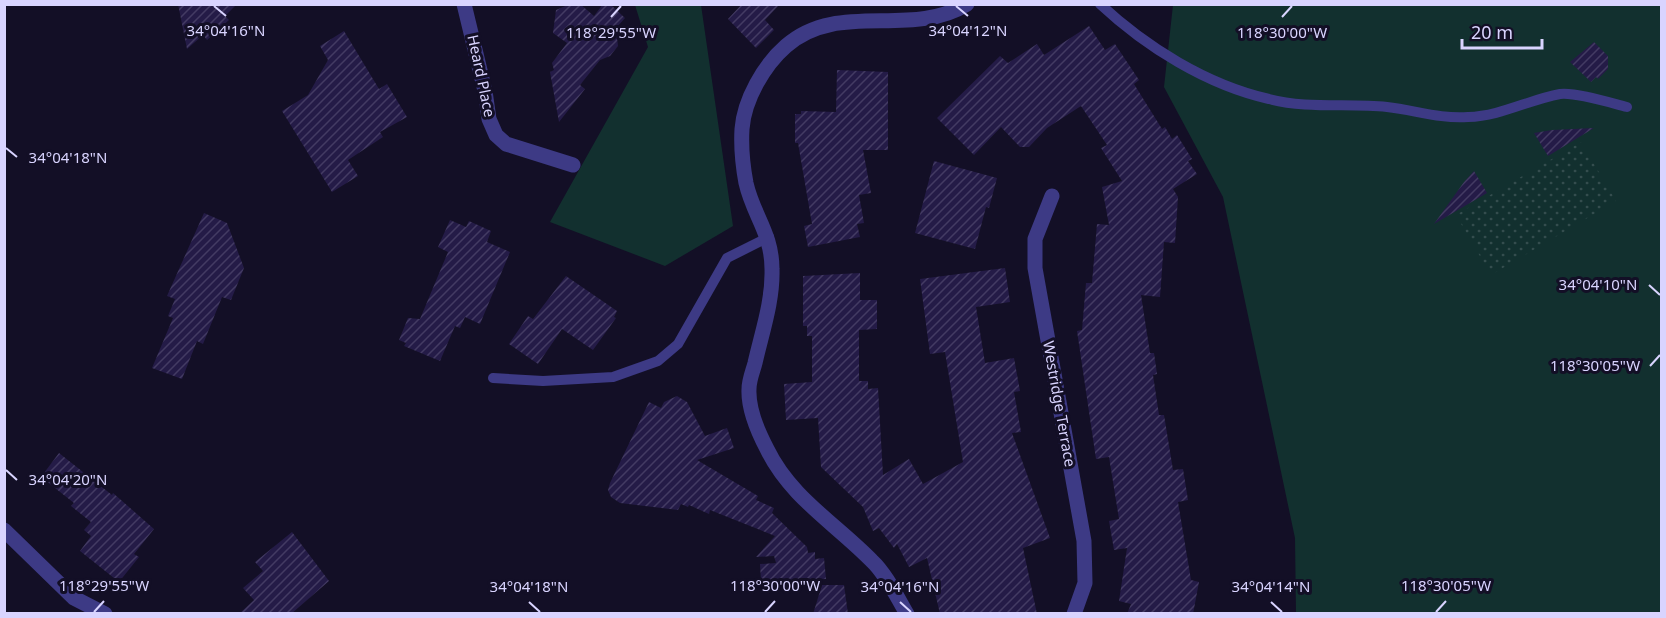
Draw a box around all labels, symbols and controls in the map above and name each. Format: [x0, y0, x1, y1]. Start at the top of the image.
scale bar [1462, 12, 1542, 50]
text: 34°04'16"N [187, 20, 265, 40]
text: 34°04'12"N [929, 20, 1007, 40]
text: 20 m [1471, 20, 1513, 44]
text: 118°29'55"W [566, 22, 656, 42]
text: 118°30'00"W [1237, 22, 1327, 42]
street label: Heard Place [463, 33, 500, 119]
text: 34°04'18"N [29, 147, 107, 167]
text: 34°04'10"N [1559, 274, 1637, 294]
street label: Westridge Terrace [1039, 339, 1081, 468]
text: 118°30'05"W [1550, 355, 1640, 375]
text: 34°04'20"N [29, 469, 107, 489]
text: 118°29'55"W [59, 575, 149, 595]
text: 118°30'00"W [730, 575, 820, 595]
text: 118°30'05"W [1401, 575, 1491, 595]
text: 34°04'18"N [490, 576, 568, 596]
text: 34°04'16"N [861, 576, 939, 596]
text: 34°04'14"N [1232, 576, 1310, 596]

